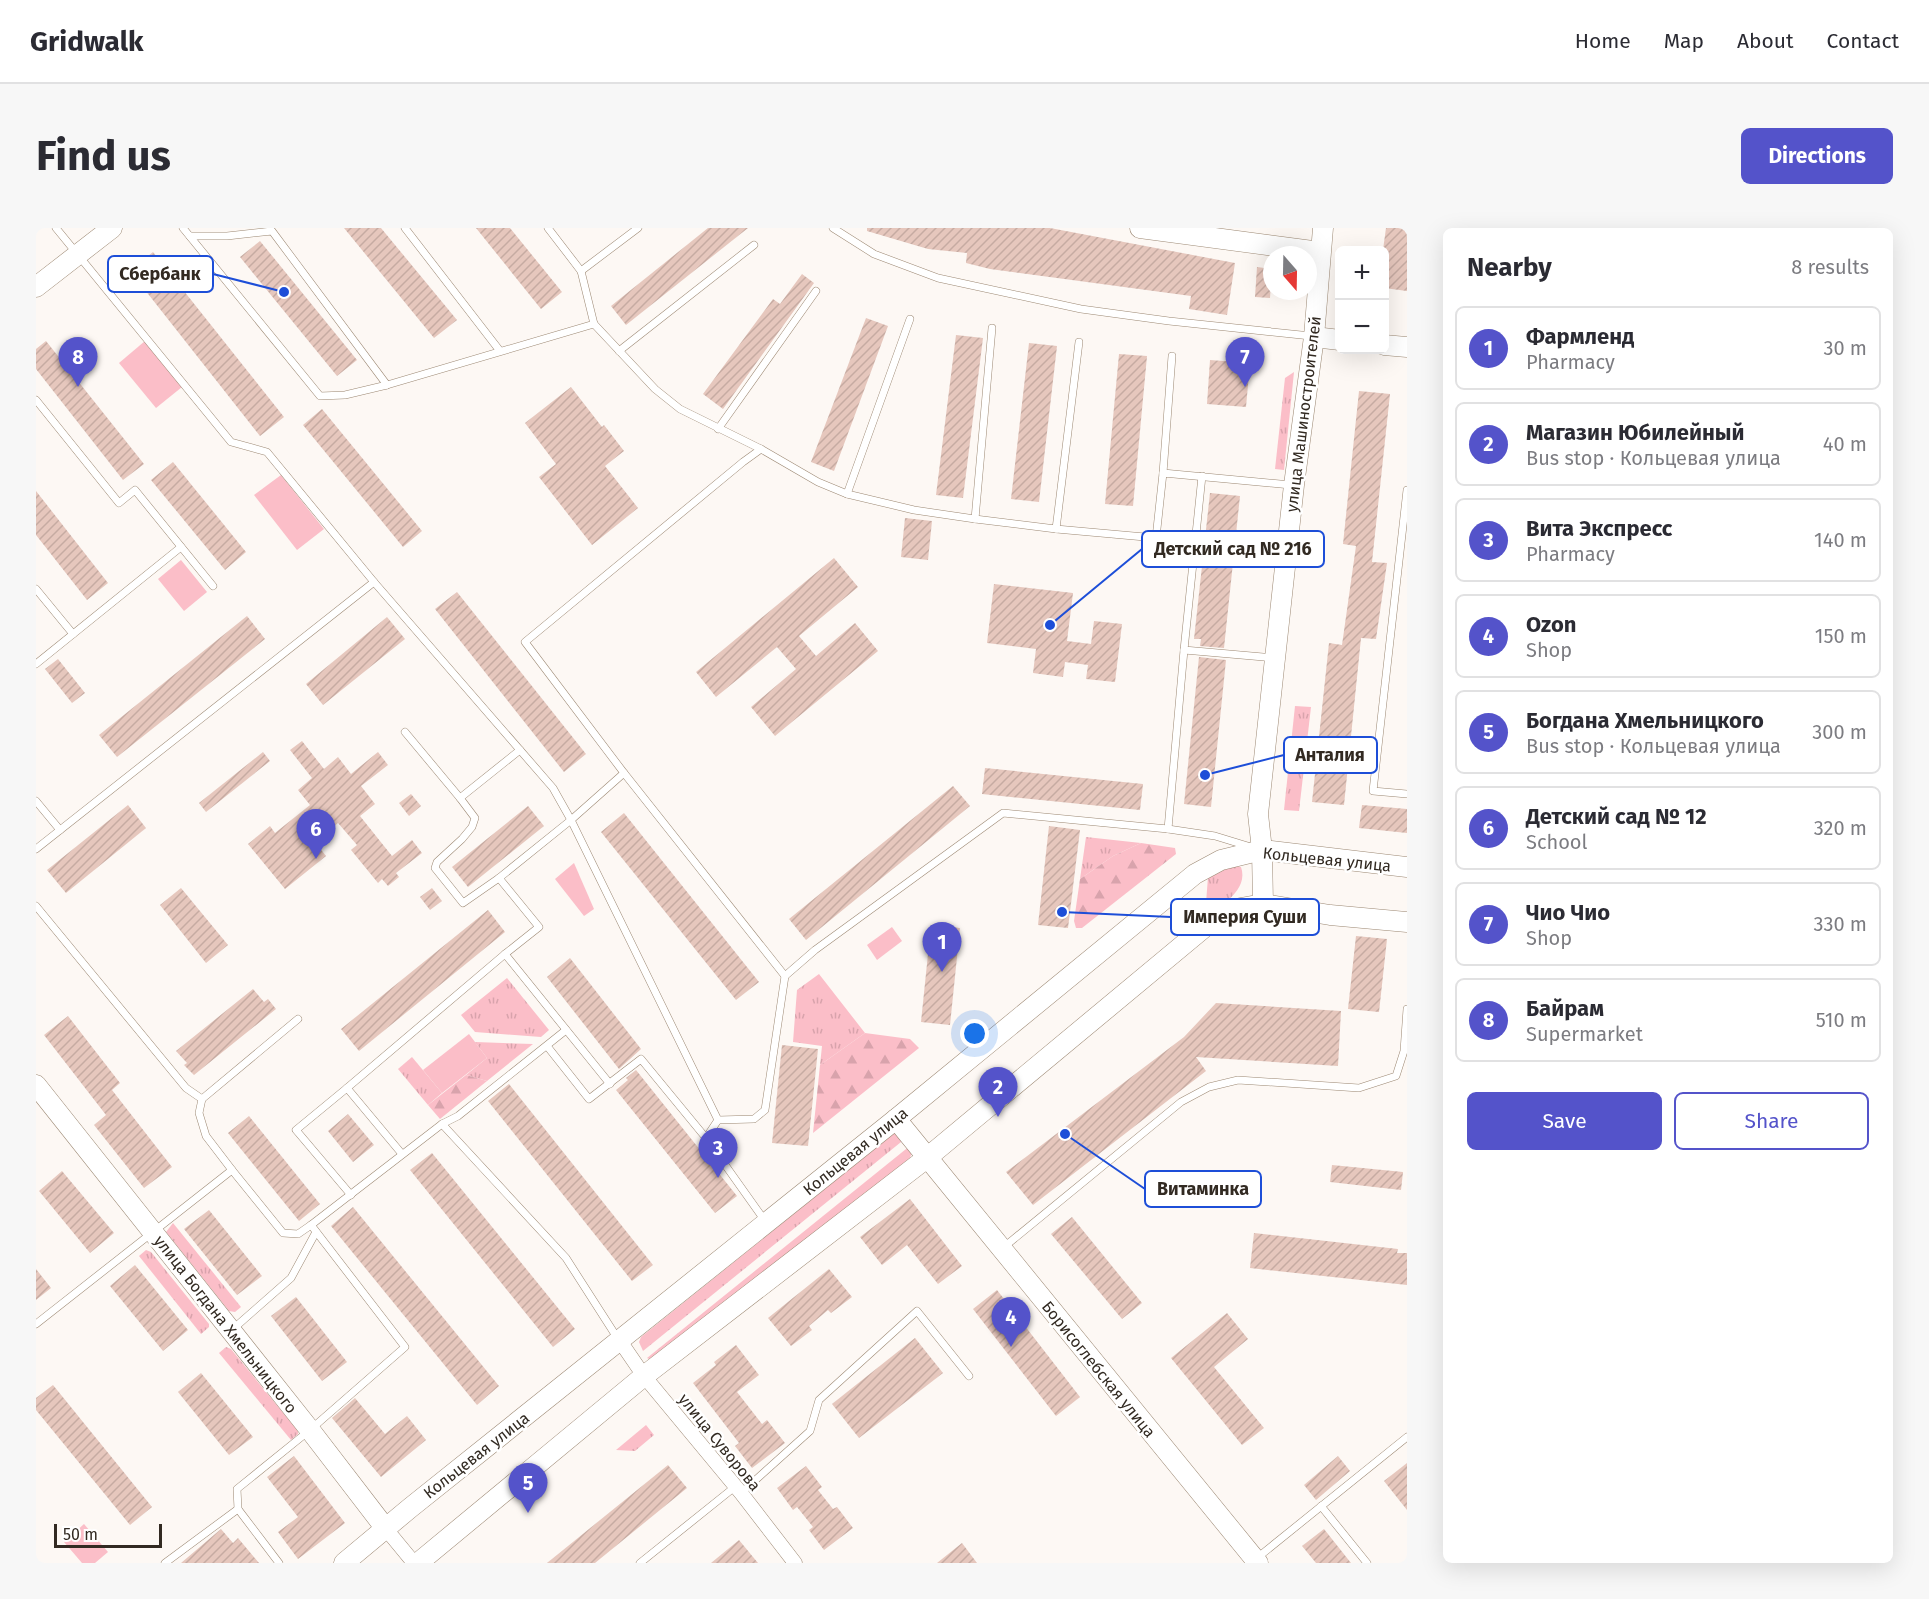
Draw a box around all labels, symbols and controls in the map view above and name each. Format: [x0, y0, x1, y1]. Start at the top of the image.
text: Gridwalk [30, 25, 143, 58]
text: Home [1575, 28, 1631, 54]
text: Map [1664, 28, 1704, 54]
text: About [1737, 28, 1794, 54]
text: Contact [1827, 28, 1899, 54]
button: Directions [1741, 128, 1893, 184]
text: Find us [36, 131, 171, 181]
north arrow [1263, 246, 1317, 300]
map controls [1335, 246, 1389, 354]
button: + [1335, 246, 1389, 300]
text: Nearby [1467, 252, 1552, 283]
text: 8 results [1791, 255, 1869, 279]
callout: Сбербанк [108, 256, 213, 292]
text: Сбербанк [119, 263, 201, 285]
button: − [1335, 300, 1389, 354]
street label: улица Машиностроителей [1282, 315, 1325, 513]
text: Фармленд [1526, 323, 1634, 350]
text: 1 [1484, 336, 1493, 360]
text: 30 m [1823, 336, 1867, 360]
pin: 8 [58, 338, 98, 387]
pin: 7 [1226, 338, 1264, 387]
text: Pharmacy [1526, 350, 1615, 374]
text: Магазин Юбилейный [1526, 419, 1745, 446]
text: 2 [1483, 432, 1494, 456]
text: 40 m [1823, 432, 1867, 456]
text: Bus stop · Кольцевая улица [1526, 446, 1781, 470]
text: Вита Экспресс [1526, 515, 1672, 542]
text: 3 [1483, 528, 1494, 552]
text: 140 m [1814, 528, 1867, 552]
callout: Детский сад № 216 [1142, 531, 1324, 567]
text: Детский сад № 216 [1153, 538, 1312, 560]
text: Pharmacy [1526, 542, 1615, 566]
text: Ozon [1526, 611, 1576, 638]
text: 4 [1483, 624, 1494, 648]
text: 150 m [1815, 624, 1867, 648]
text: Shop [1526, 638, 1572, 662]
text: Богдана Хмельницкого [1526, 707, 1764, 734]
text: 5 [1483, 720, 1494, 744]
text: 300 m [1812, 720, 1867, 744]
text: Bus stop · Кольцевая улица [1526, 734, 1781, 758]
callout: Анталия [1284, 737, 1377, 773]
text: Анталия [1294, 744, 1365, 766]
text: Детский сад № 12 [1526, 803, 1707, 830]
pin: 6 [296, 810, 336, 859]
text: 6 [1483, 816, 1494, 840]
text: 320 m [1814, 816, 1867, 840]
text: School [1526, 830, 1587, 854]
street label: Кольцевая улица [1262, 843, 1392, 876]
callout: Империя Суши [1171, 899, 1319, 935]
text: Чио Чио [1526, 899, 1610, 926]
text: Империя Суши [1183, 906, 1307, 928]
text: 7 [1484, 912, 1493, 936]
text: 330 m [1813, 912, 1867, 936]
pin: 1 [922, 922, 962, 972]
text: Shop [1526, 926, 1572, 950]
text: Байрам [1526, 995, 1604, 1022]
text: 8 [1483, 1008, 1494, 1032]
text: 510 m [1816, 1008, 1867, 1032]
your location [960, 1019, 989, 1048]
text: Supermarket [1526, 1022, 1643, 1046]
pin: 2 [978, 1068, 1018, 1117]
button: Save [1467, 1092, 1662, 1150]
button: Share [1674, 1092, 1869, 1150]
street label: Кольцевая улица [799, 1103, 911, 1199]
pin: 3 [698, 1128, 738, 1178]
callout: Витаминка [1145, 1171, 1261, 1207]
text: Витаминка [1157, 1178, 1249, 1200]
street label: улица Богдана Хмельницкого [150, 1231, 301, 1417]
street label: Борисоглебская улица [1038, 1297, 1159, 1441]
pin: 4 [992, 1298, 1030, 1347]
street label: улица Суворова [675, 1390, 765, 1495]
street label: Кольцевая улица [420, 1408, 533, 1503]
pin: 5 [508, 1464, 548, 1513]
scale bar [54, 1521, 162, 1548]
text: 50 m [63, 1525, 98, 1544]

